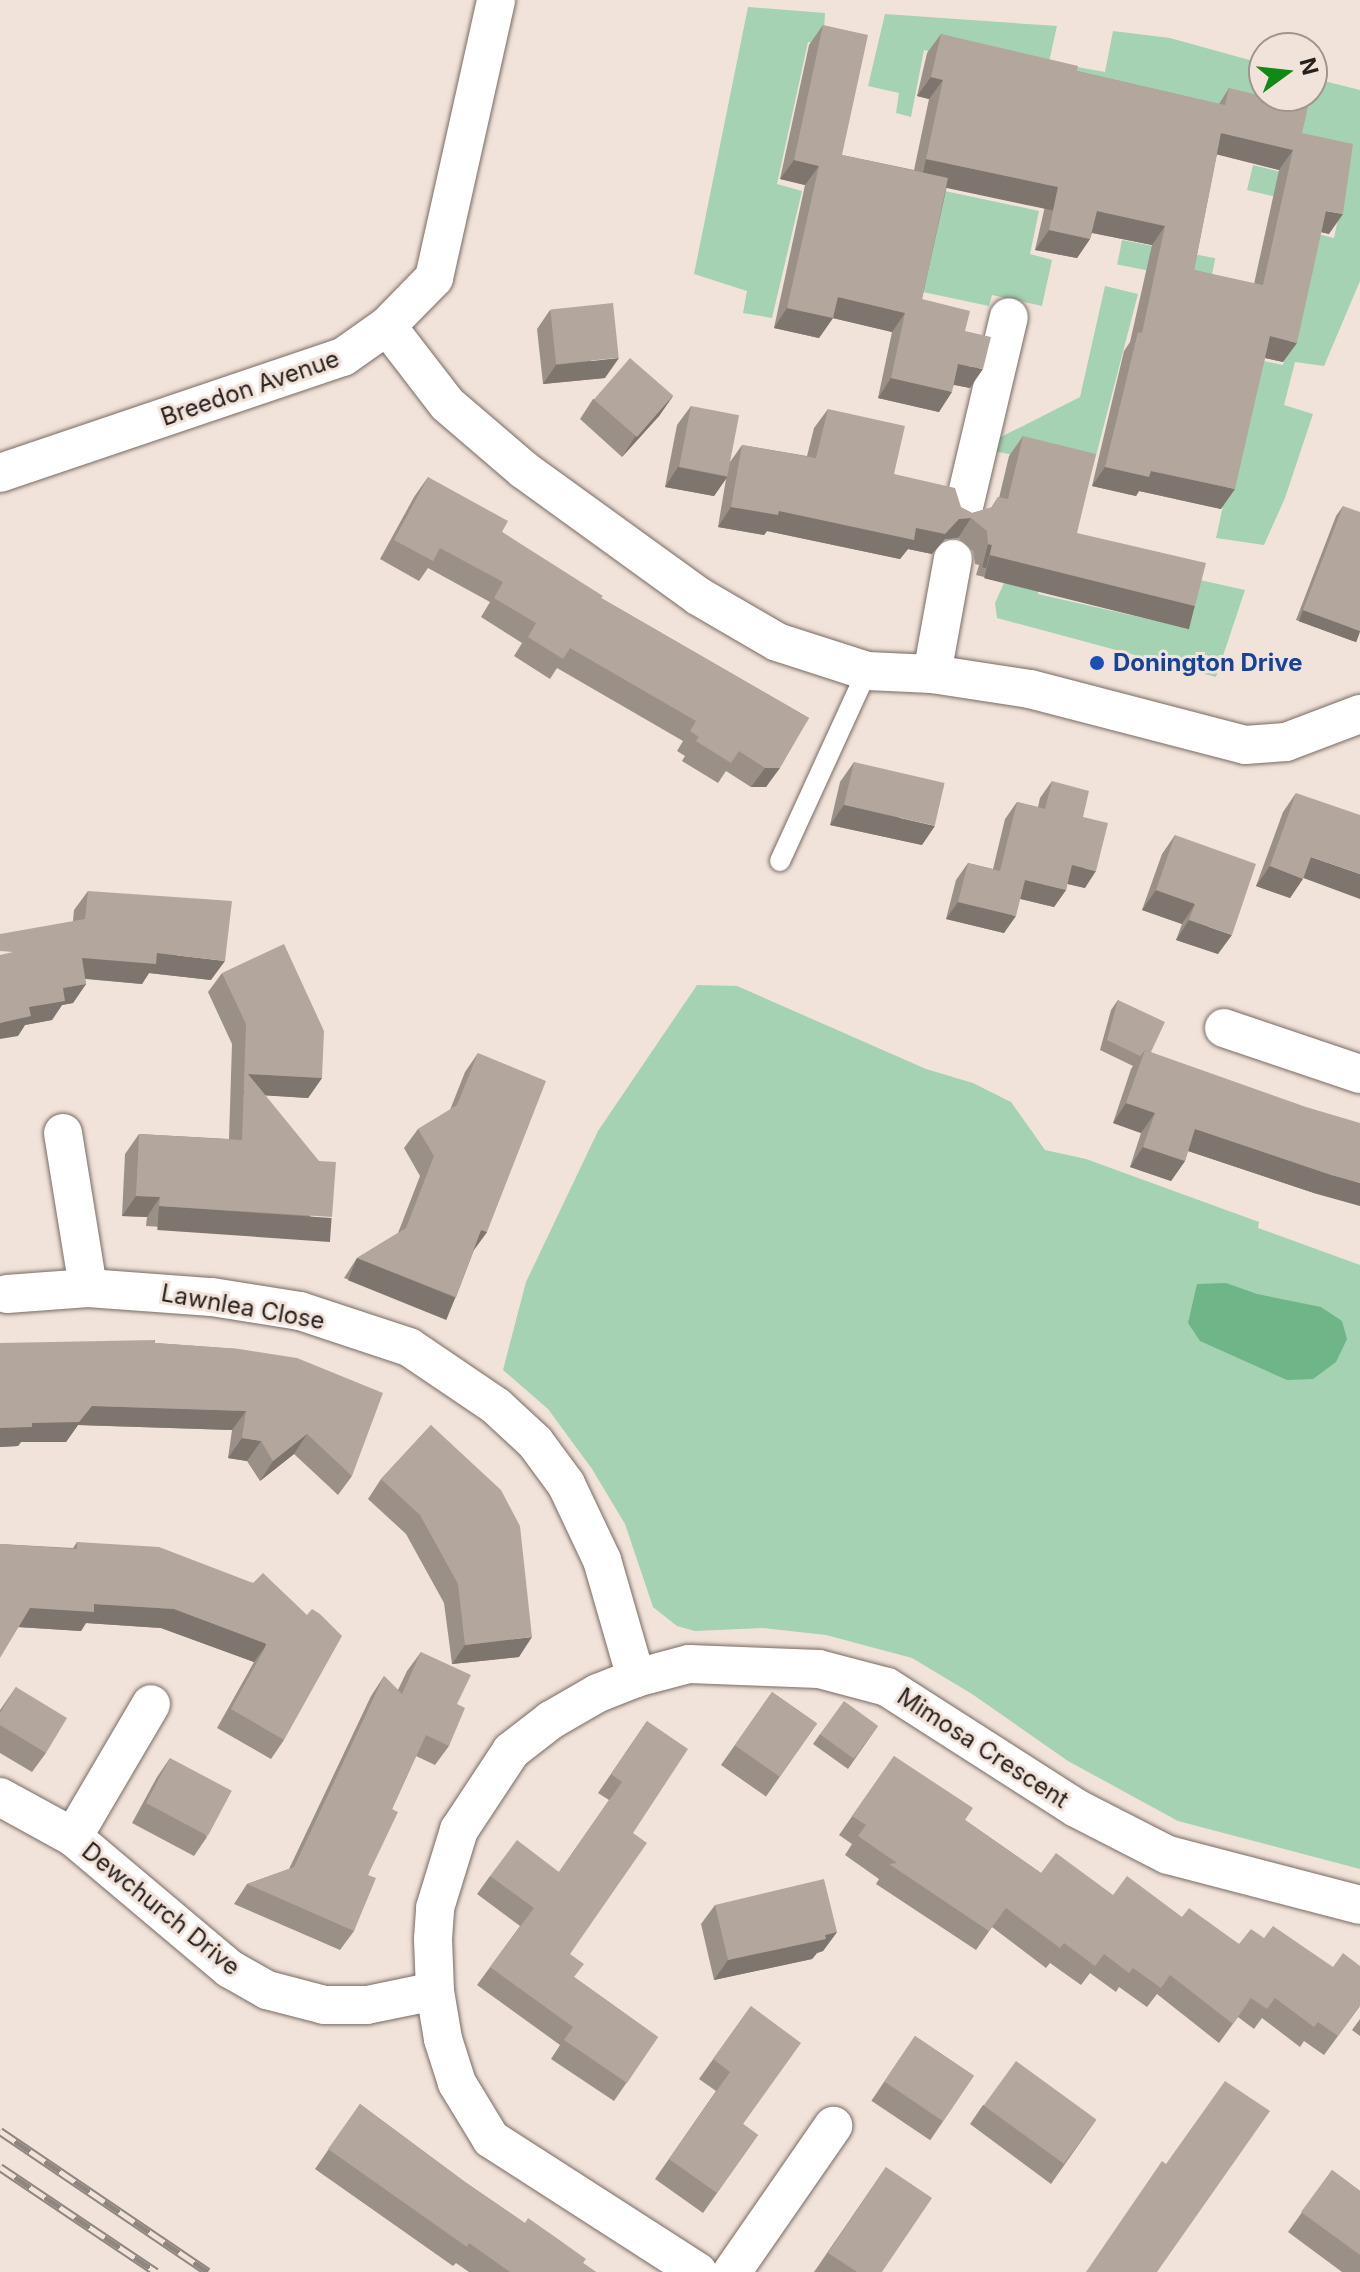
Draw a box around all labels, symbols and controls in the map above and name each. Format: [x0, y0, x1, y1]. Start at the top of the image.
north arrow [1248, 32, 1328, 112]
text: N [1295, 55, 1324, 78]
street label: Breedon Avenue [157, 344, 343, 432]
place label: Donington Drive [1113, 649, 1303, 677]
marker: Donington Drive [1088, 654, 1106, 672]
street label: Lawnlea Close [159, 1278, 327, 1336]
street label: Mimosa Crescent [892, 1682, 1074, 1814]
street label: Dewchurch Drive [76, 1836, 246, 1982]

